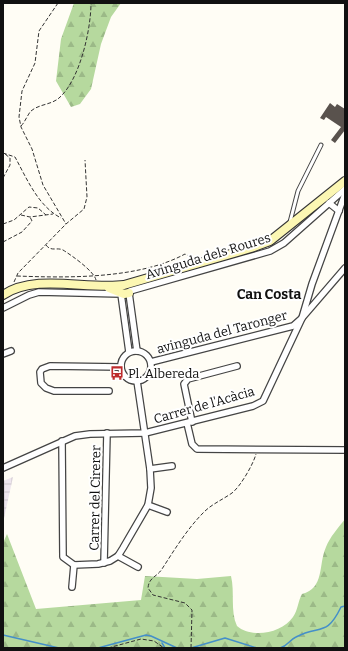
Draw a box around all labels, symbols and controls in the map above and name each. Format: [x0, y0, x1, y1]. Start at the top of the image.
street label: Avinguda dels Roures [144, 230, 272, 282]
district label: Can Costa [237, 286, 302, 303]
street label: avinguda del Taronger [155, 307, 289, 357]
bus stop icon: Pl. Albereda [109, 365, 125, 381]
place label: Pl. Albereda [128, 366, 199, 381]
street label: Carrer de l'Acàcia [152, 383, 256, 427]
street label: Carrer del Cirerer [87, 445, 103, 551]

